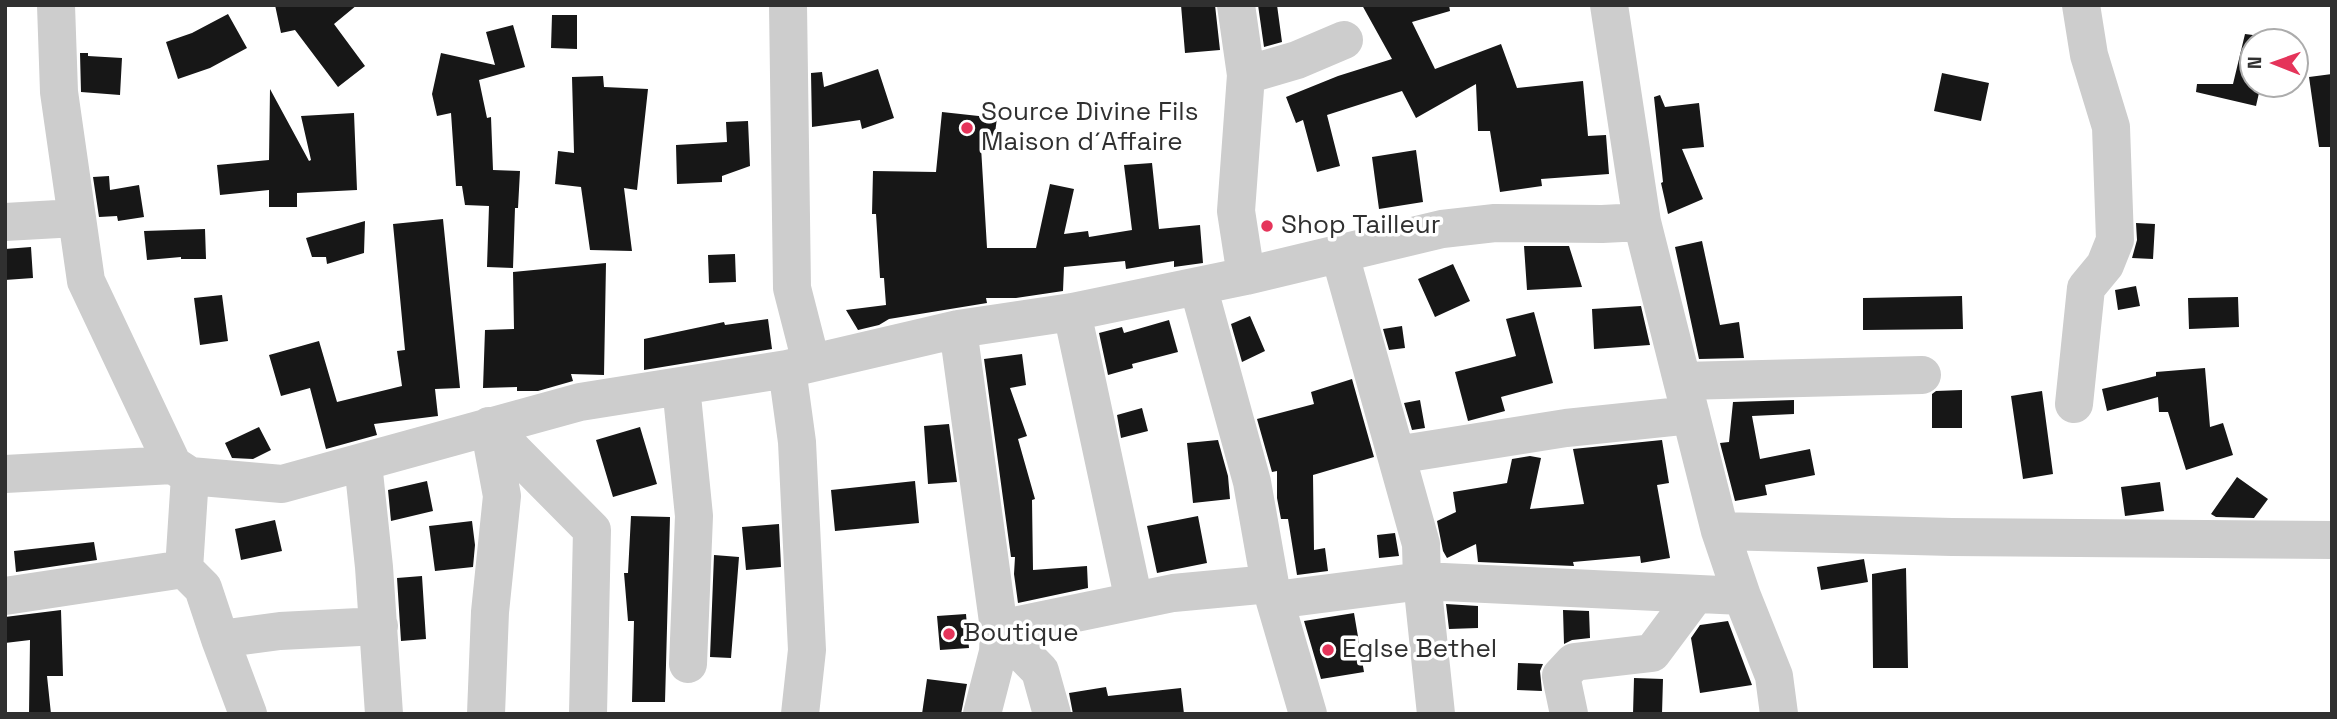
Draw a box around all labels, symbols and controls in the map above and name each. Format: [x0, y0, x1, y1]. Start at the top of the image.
north arrow [2239, 28, 2309, 98]
text: N [2242, 56, 2267, 69]
place label: Source Divine Fils Maison d´Affaire [981, 97, 1198, 158]
marker: Source Divine Fils Maison d´Affaire [959, 120, 975, 136]
place label: Shop Tailleur [1281, 210, 1441, 242]
marker: Shop Tailleur [1259, 218, 1275, 234]
place label: Boutique [963, 618, 1079, 650]
marker: Boutique [941, 626, 957, 642]
place label: Eglse Bethel [1342, 634, 1497, 666]
marker: Eglse Bethel [1320, 642, 1336, 658]

